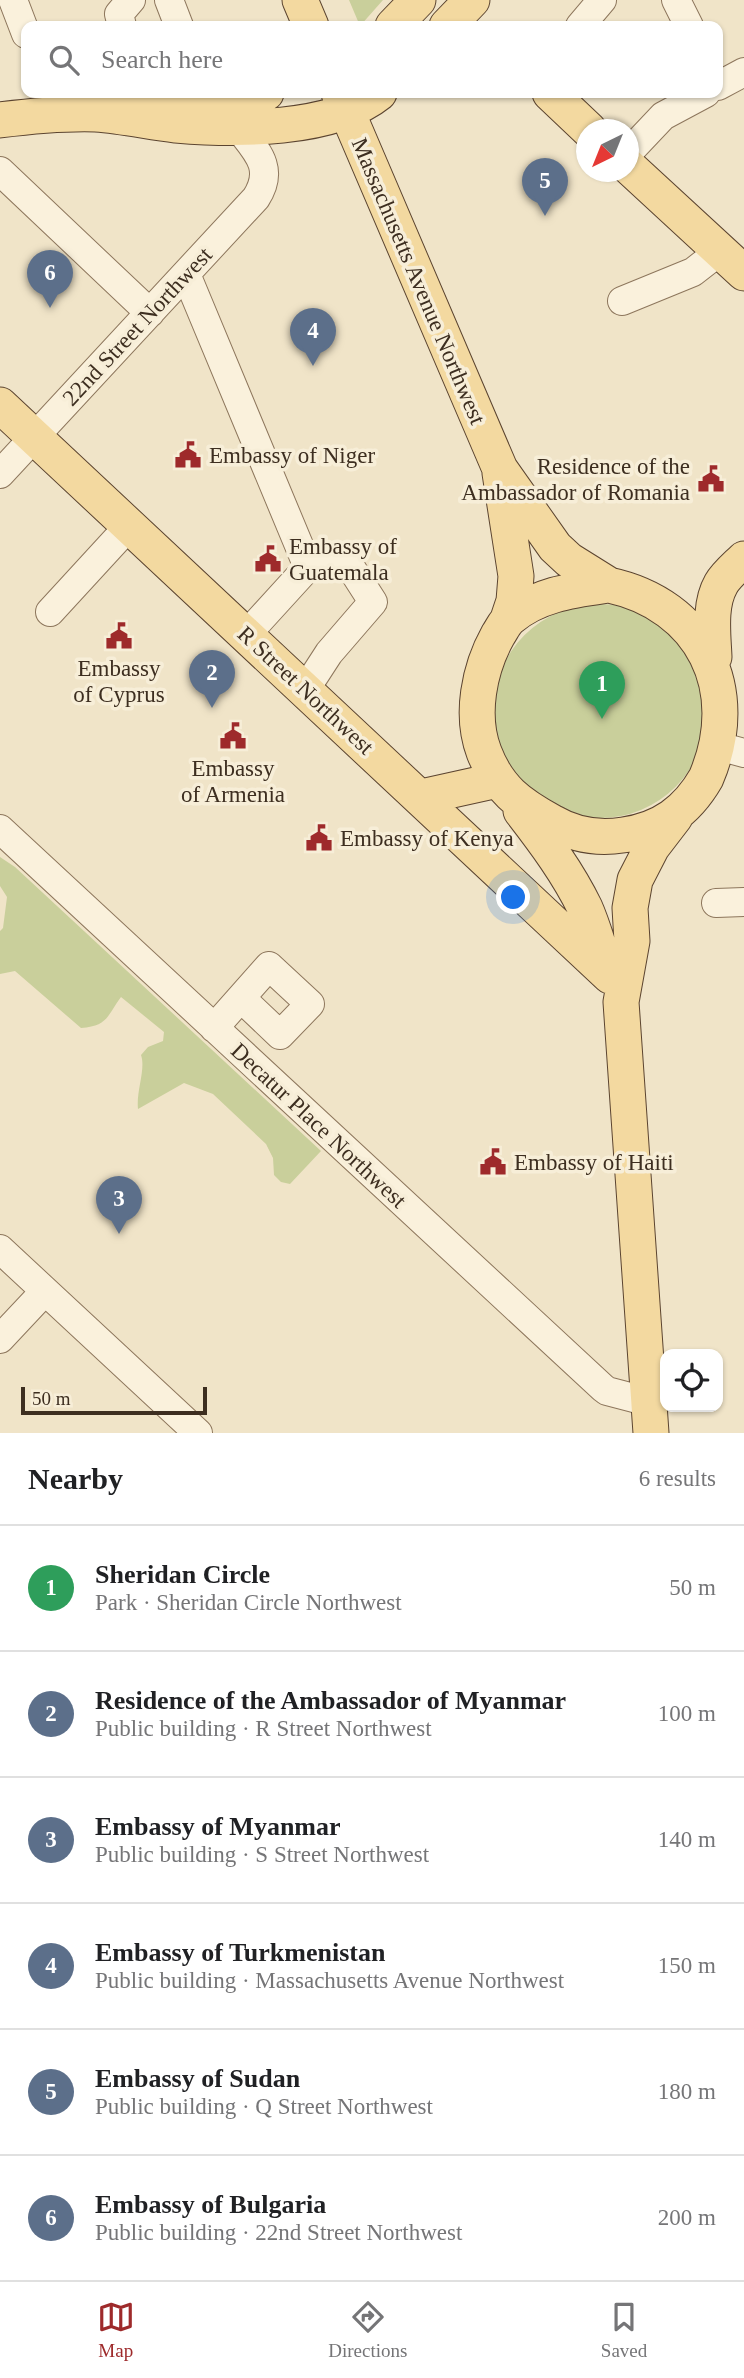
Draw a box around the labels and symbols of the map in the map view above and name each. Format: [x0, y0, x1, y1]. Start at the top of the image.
north arrow [576, 119, 639, 182]
street label: Massachusetts Avenue Northwest [347, 134, 491, 429]
pin: 5 [522, 158, 568, 216]
street label: 22nd Street Northwest [58, 242, 217, 411]
pin: 6 [27, 250, 73, 308]
pin: 4 [290, 308, 336, 366]
public building icon: Embassy of Niger [173, 440, 203, 470]
place label: Embassy of Niger [209, 443, 375, 468]
place label: Residence of the Ambassador of Romania [461, 454, 690, 505]
public building icon: Residence of the Ambassador of Romania [696, 464, 726, 494]
place label: Embassy of Guatemala [289, 534, 397, 585]
public building icon: Embassy of Guatemala [253, 544, 283, 574]
public building icon: Embassy of Cyprus [104, 621, 134, 651]
street label: R Street Northwest [233, 621, 379, 760]
pin: 2 [189, 650, 235, 708]
place label: Embassy of Cyprus [73, 656, 165, 707]
pin: 1 [579, 661, 625, 719]
public building icon: Embassy of Armenia [218, 721, 248, 751]
place label: Embassy of Armenia [181, 756, 285, 807]
public building icon: Embassy of Kenya [304, 823, 334, 853]
place label: Embassy of Kenya [340, 826, 514, 851]
your location [496, 880, 530, 914]
street label: Decatur Place Northwest [226, 1038, 412, 1213]
public building icon: Embassy of Haiti [478, 1147, 508, 1177]
place label: Embassy of Haiti [514, 1150, 674, 1175]
pin: 3 [96, 1176, 142, 1234]
scale bar [21, 1384, 206, 1416]

